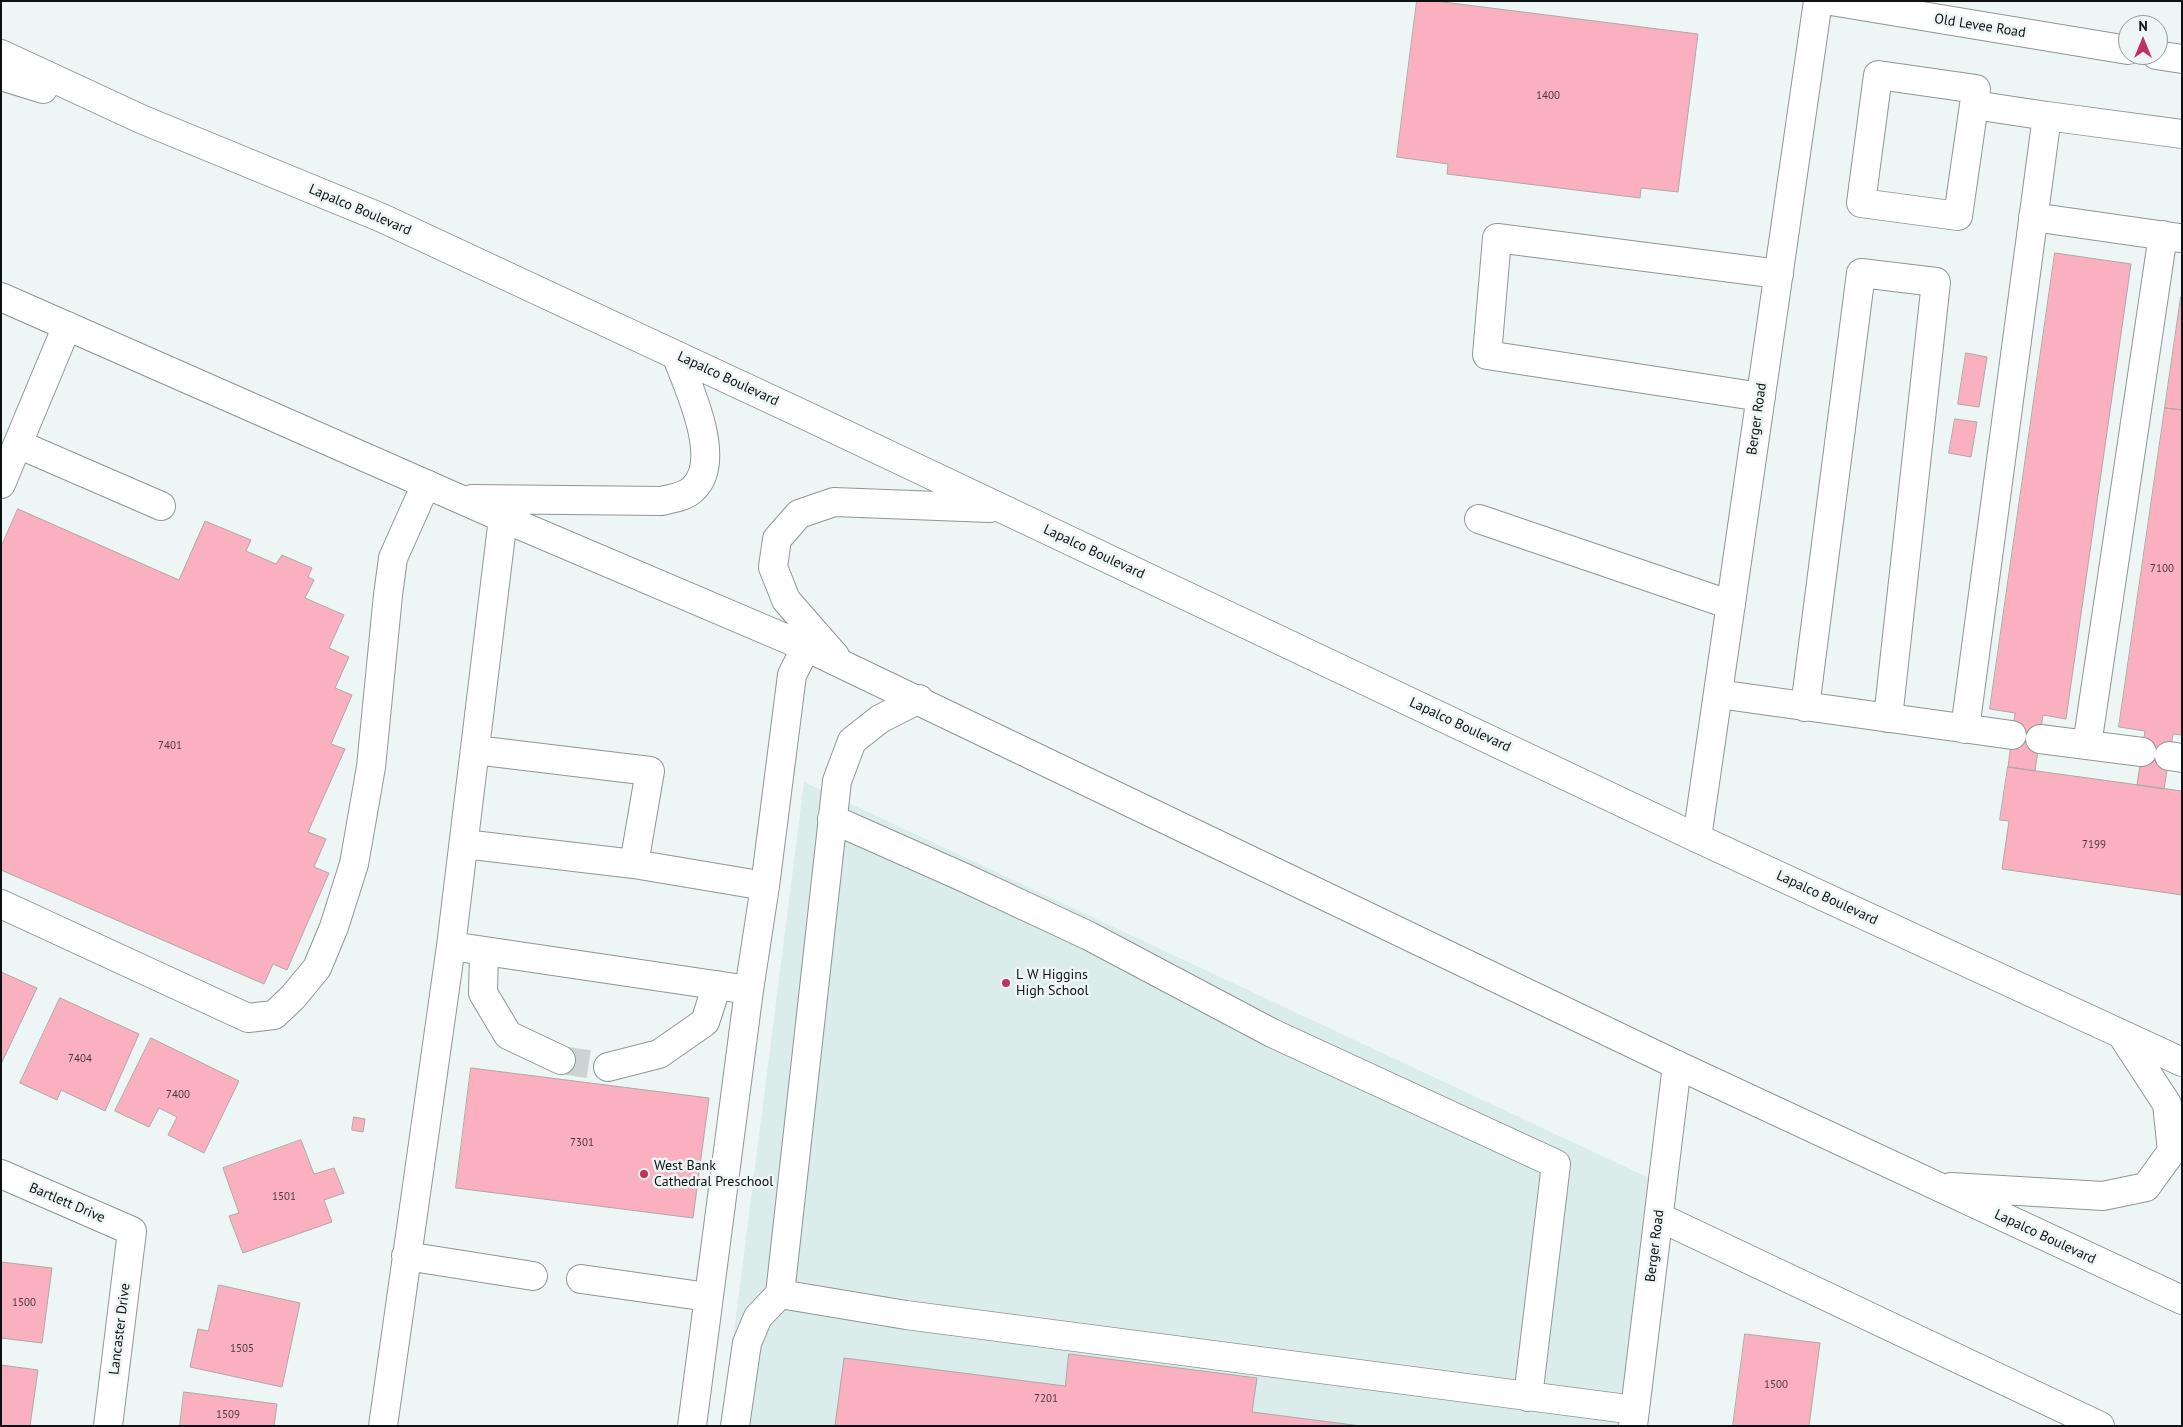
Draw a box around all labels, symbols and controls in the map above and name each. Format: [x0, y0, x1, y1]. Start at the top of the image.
street label: Old Levee Road [1933, 10, 2027, 42]
north arrow [2118, 15, 2168, 65]
text: N [2138, 17, 2148, 35]
house number: 1400 [1536, 89, 1560, 103]
street label: Lapalco Boulevard [306, 181, 414, 239]
street label: Lapalco Boulevard [675, 348, 781, 410]
street label: Berger Road [1744, 382, 1770, 456]
street label: Lapalco Boulevard [1041, 521, 1147, 583]
house number: 7100 [2150, 562, 2174, 576]
street label: Lapalco Boulevard [1407, 694, 1513, 756]
house number: 7401 [158, 739, 182, 753]
house number: 7199 [2082, 838, 2106, 852]
street label: Lapalco Boulevard [1774, 867, 1880, 929]
place label: L W Higgins High School [1016, 967, 1089, 1000]
marker: L W Higgins High School [1000, 977, 1012, 989]
house number: 7404 [68, 1052, 92, 1066]
house number: 7400 [166, 1088, 190, 1102]
house number: 7301 [570, 1136, 594, 1150]
place label: West Bank Cathedral Preschool [654, 1158, 773, 1190]
marker: West Bank Cathedral Preschool [638, 1168, 650, 1180]
street label: Bartlett Drive [27, 1179, 107, 1227]
house number: 1501 [272, 1190, 296, 1204]
street label: Lapalco Boulevard [1992, 1206, 2098, 1268]
street label: Berger Road [1642, 1209, 1668, 1283]
street label: Lancaster Drive [106, 1282, 134, 1376]
house number: 1500 [12, 1296, 36, 1310]
house number: 1505 [230, 1342, 254, 1356]
house number: 1500 [1764, 1378, 1788, 1392]
house number: 7201 [1034, 1392, 1058, 1406]
house number: 1509 [216, 1408, 240, 1422]

